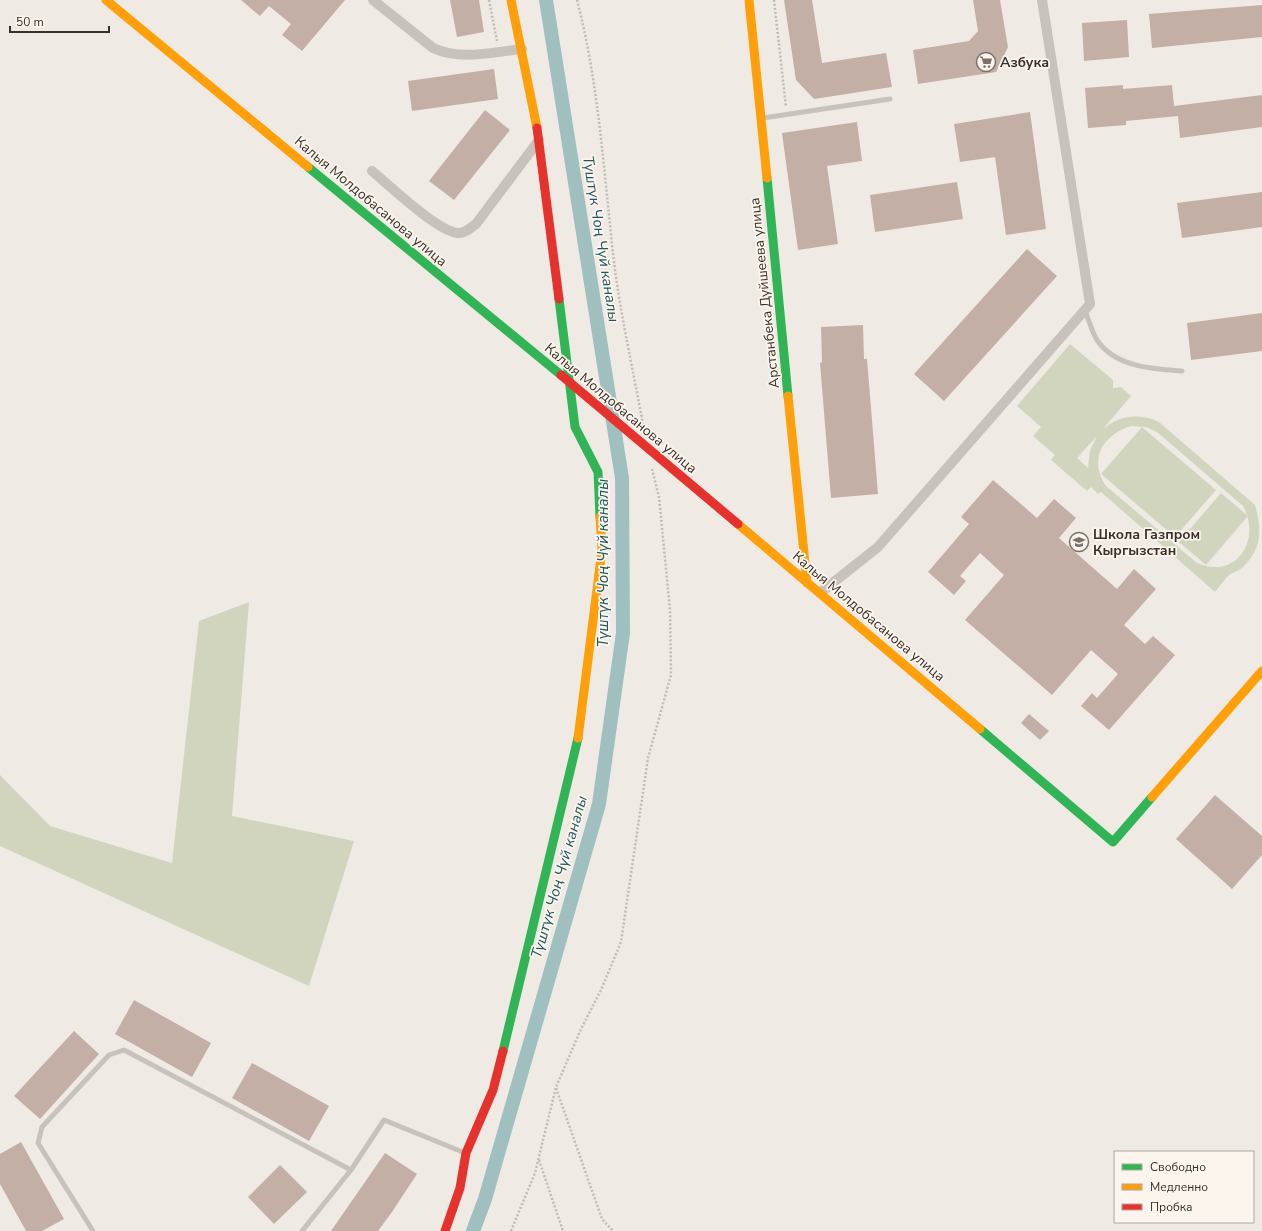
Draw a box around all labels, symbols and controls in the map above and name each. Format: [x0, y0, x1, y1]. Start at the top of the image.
scale bar [10, 8, 109, 34]
text: 50 m [16, 14, 44, 30]
supermarket icon: Азбука [975, 51, 997, 73]
place label: Азбука [1000, 53, 1049, 72]
street label: Калыя Молдобасанова улица [290, 132, 451, 271]
water label: Түштүк Чоң Чүй каналы [578, 154, 624, 324]
street label: Арстанбека Дуйшеева улица [745, 197, 784, 389]
street label: Калыя Молдобасанова улица [540, 339, 701, 478]
water label: Түштүк Чоң Чүй каналы [593, 479, 613, 647]
place label: Школа Газпром Кыргызстан [1093, 525, 1200, 560]
school or university icon: Школа Газпром Кыргызстан [1068, 531, 1090, 553]
street label: Калыя Молдобасанова улица [788, 547, 949, 686]
water label: Түштүк Чоң Чүй каналы [526, 793, 592, 961]
legend [1114, 1151, 1254, 1223]
text: Свободно [1150, 1159, 1206, 1175]
text: Медленно [1150, 1179, 1208, 1195]
text: Пробка [1150, 1199, 1193, 1215]

